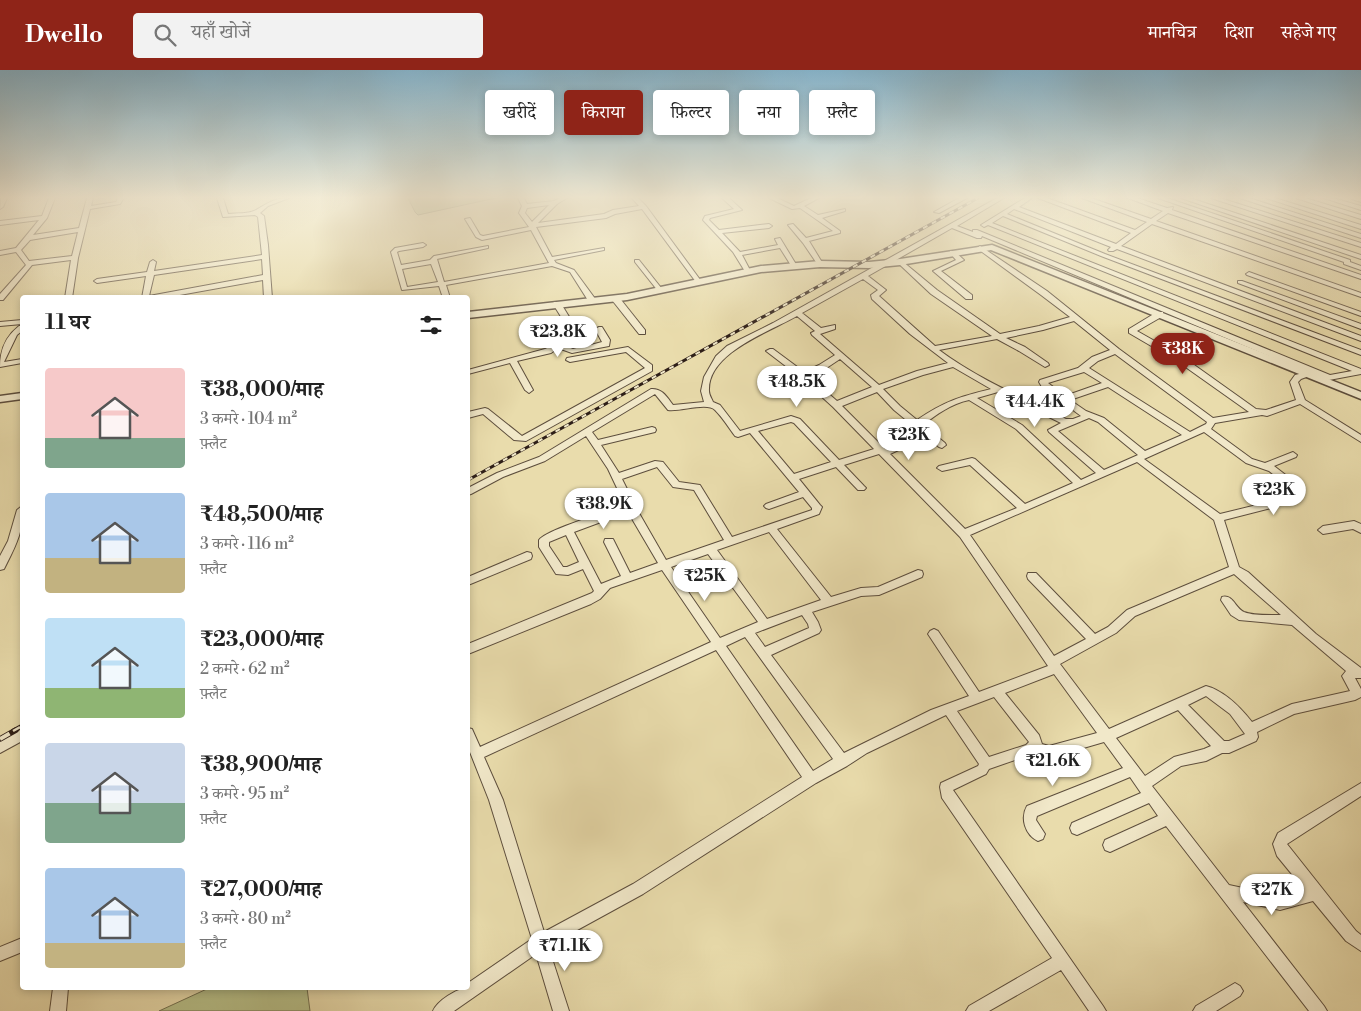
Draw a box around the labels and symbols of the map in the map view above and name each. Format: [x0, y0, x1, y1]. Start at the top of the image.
pin: ₹23.8K [517, 316, 599, 358]
pin: ₹38K [1153, 332, 1213, 375]
pin: ₹48.5K [756, 366, 838, 408]
pin: ₹44.4K [994, 386, 1076, 428]
pin: ₹23K [879, 418, 939, 461]
pin: ₹23K [1244, 474, 1304, 516]
pin: ₹38.9K [563, 488, 645, 530]
pin: ₹25K [675, 560, 735, 602]
pin: ₹21.6K [1012, 744, 1094, 787]
pin: ₹27K [1242, 874, 1302, 916]
pin: ₹71.1K [524, 930, 606, 972]

